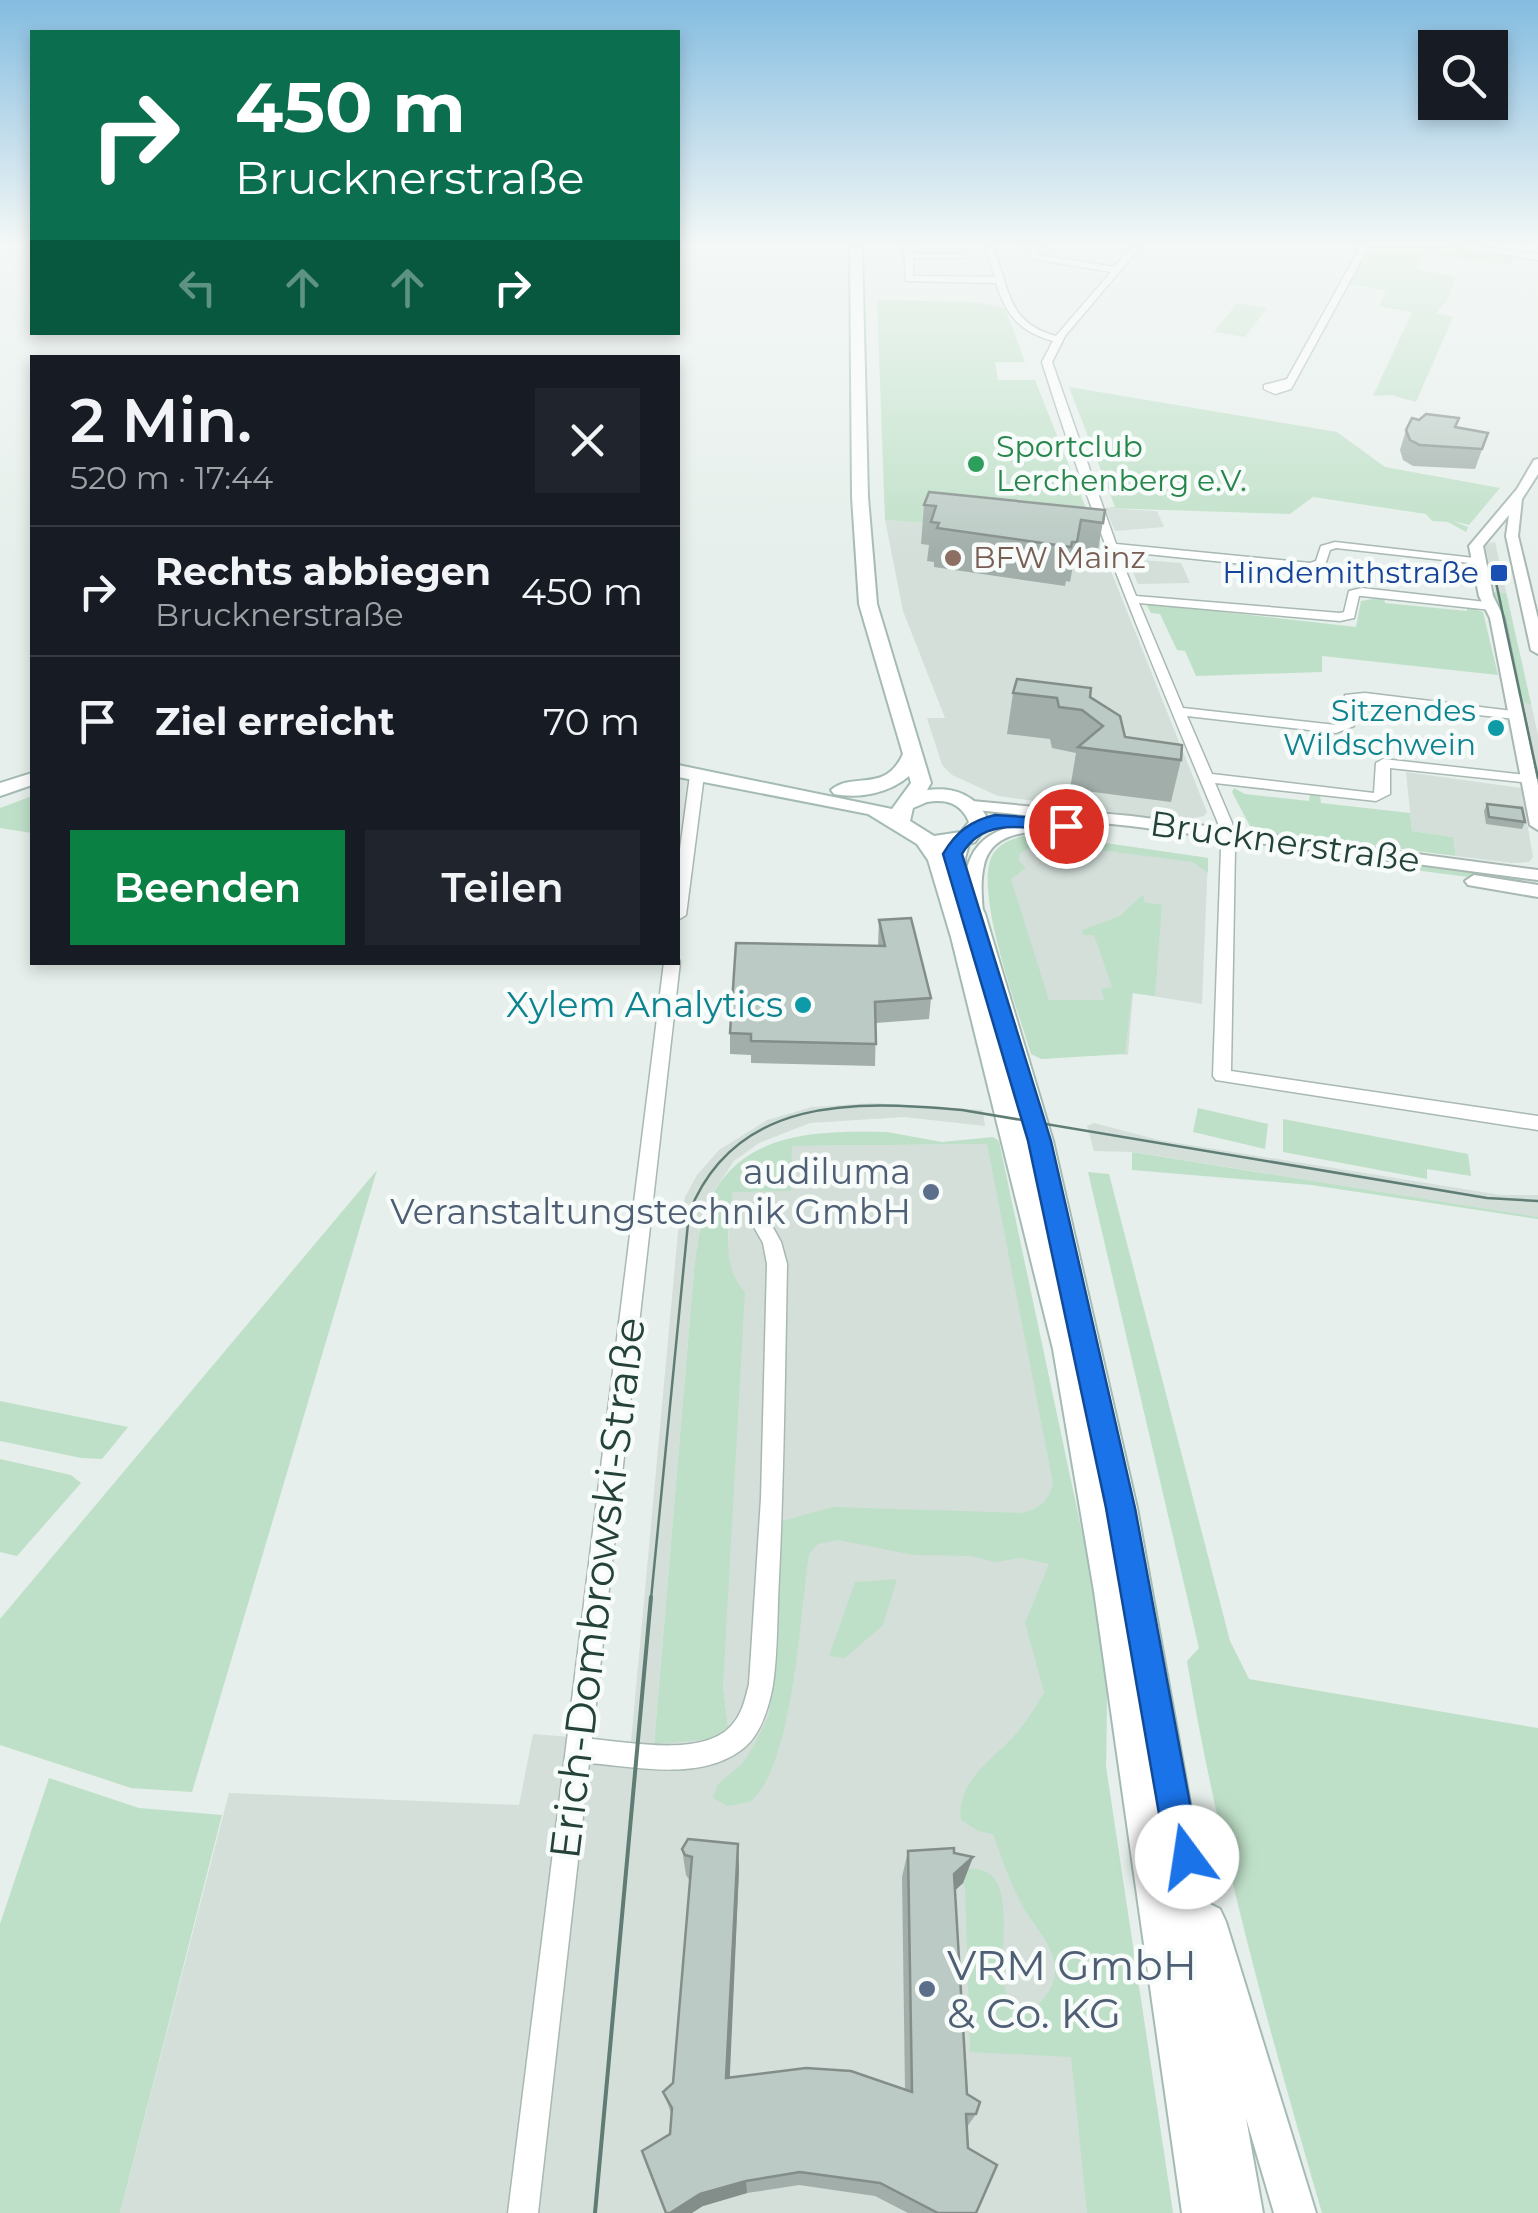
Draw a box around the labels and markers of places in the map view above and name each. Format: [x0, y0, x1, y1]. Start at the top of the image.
place label: Sportclub Lerchenberg e.V. [996, 428, 1247, 499]
marker: Sportclub Lerchenberg e.V. [965, 453, 987, 475]
place label: BFW Mainz [973, 539, 1146, 576]
marker: BFW Mainz [942, 547, 964, 569]
place label: Hindemithstraße [1222, 554, 1479, 591]
marker: Hindemithstraße [1488, 562, 1510, 584]
place label: Sitzendes Wildschwein [1283, 692, 1476, 763]
marker: Sitzendes Wildschwein [1485, 717, 1507, 739]
pin [1024, 784, 1109, 869]
place label: Xylem Analytics [506, 983, 783, 1026]
marker: Xylem Analytics [792, 994, 814, 1016]
place label: audiluma Veranstaltungstechnik GmbH [390, 1150, 911, 1233]
marker: audiluma Veranstaltungstechnik GmbH [920, 1181, 942, 1203]
place label: VRM GmbH & Co. KG [947, 1939, 1197, 2039]
marker: VRM GmbH & Co. KG [916, 1978, 938, 2000]

